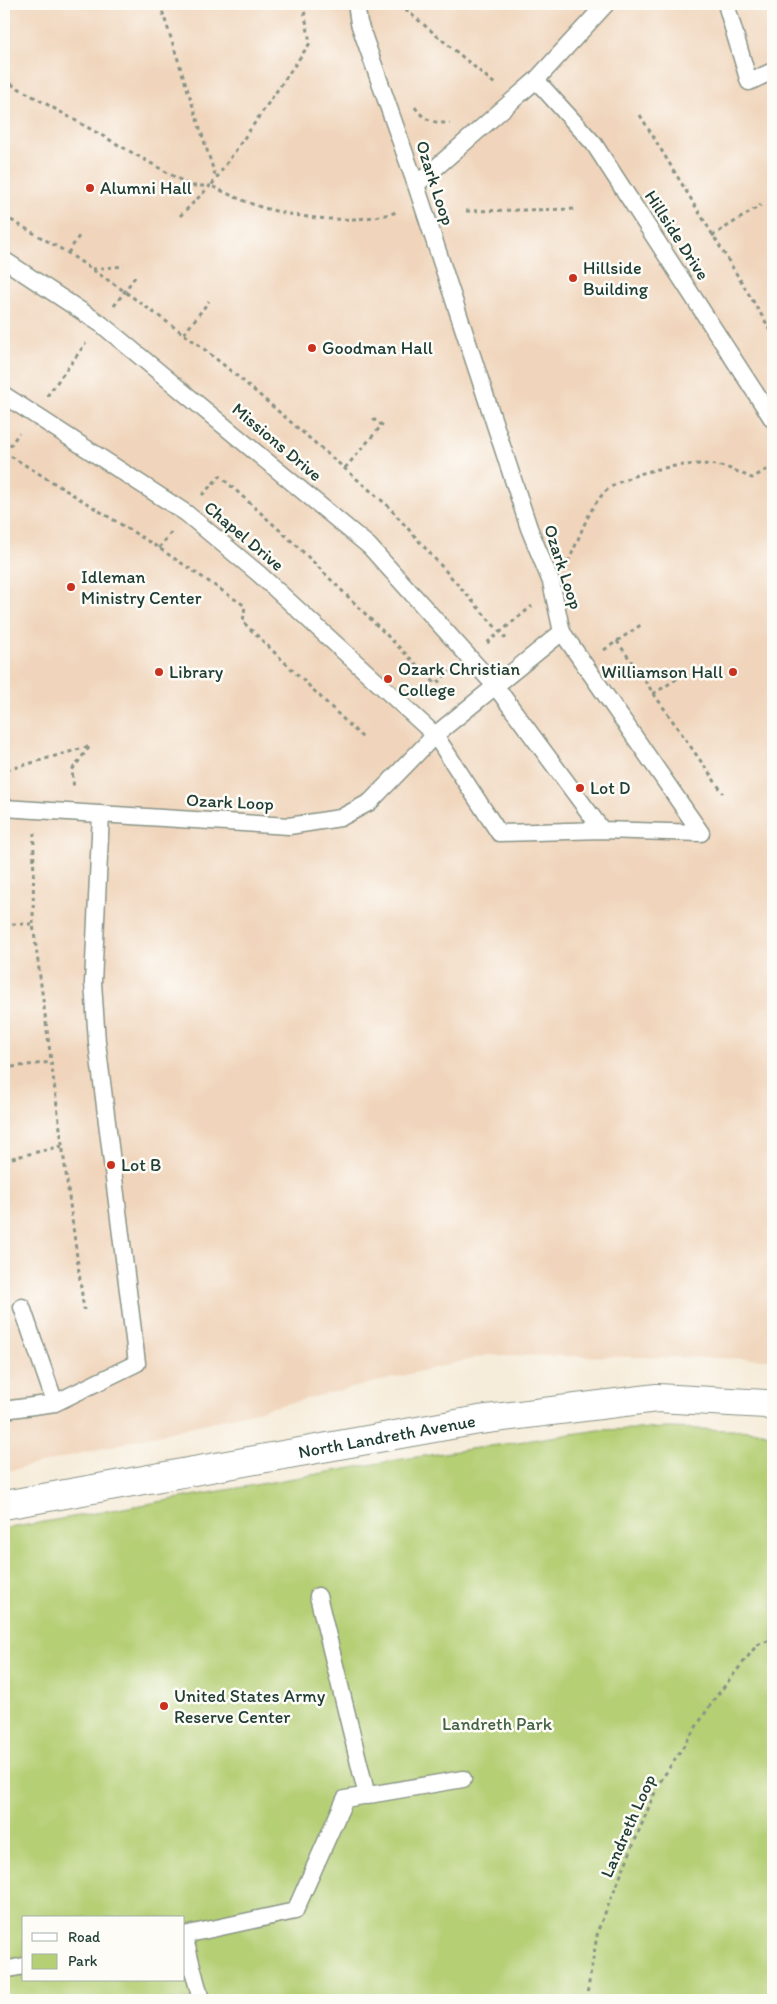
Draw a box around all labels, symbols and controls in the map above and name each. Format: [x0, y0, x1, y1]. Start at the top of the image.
street label: Ozark Loop [411, 138, 459, 228]
place label: Alumni Hall [100, 177, 192, 199]
marker: Alumni Hall [84, 182, 96, 194]
street label: Hillside Drive [640, 186, 714, 284]
place label: Hillside Building [583, 257, 649, 300]
marker: Hillside Building [567, 272, 579, 284]
place label: Goodman Hall [322, 337, 433, 359]
marker: Goodman Hall [306, 342, 318, 354]
street label: Missions Drive [227, 398, 327, 486]
street label: Chapel Drive [199, 496, 289, 576]
street label: Ozark Loop [539, 522, 587, 612]
place label: Idleman Ministry Center [81, 566, 202, 609]
marker: Idleman Ministry Center [65, 581, 77, 593]
place label: Ozark Christian College [398, 658, 520, 701]
place label: Library [169, 661, 224, 683]
place label: Williamson Hall [601, 661, 723, 683]
marker: Library [153, 666, 165, 678]
marker: Williamson Hall [727, 666, 739, 678]
marker: Ozark Christian College [382, 673, 394, 685]
place label: Lot D [590, 777, 630, 799]
marker: Lot D [574, 782, 586, 794]
street label: Ozark Loop [186, 789, 274, 815]
place label: Lot B [121, 1154, 161, 1176]
marker: Lot B [105, 1159, 117, 1171]
street label: North Landreth Avenue [297, 1410, 477, 1463]
place label: United States Army Reserve Center [174, 1685, 326, 1728]
marker: United States Army Reserve Center [158, 1700, 170, 1712]
park label: Landreth Park [442, 1713, 553, 1735]
street label: Landreth Loop [595, 1771, 661, 1881]
legend [22, 1916, 185, 1982]
text: Road [68, 1928, 101, 1946]
text: Park [68, 1952, 98, 1970]

